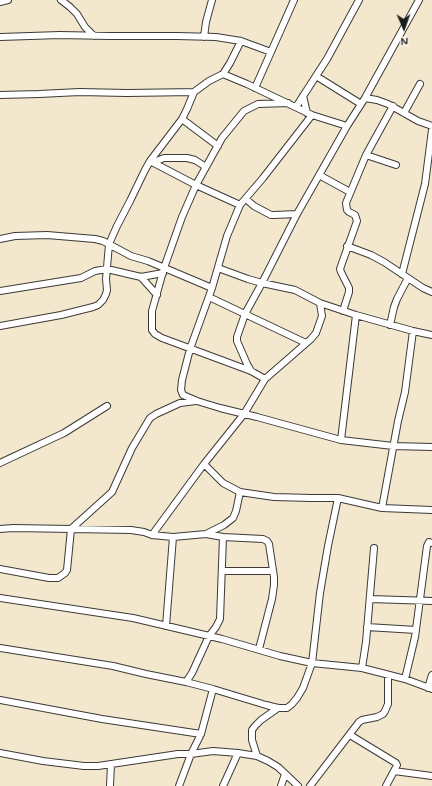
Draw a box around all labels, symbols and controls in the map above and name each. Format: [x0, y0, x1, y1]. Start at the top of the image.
north arrow [384, 8, 424, 48]
text: N [401, 33, 408, 47]

